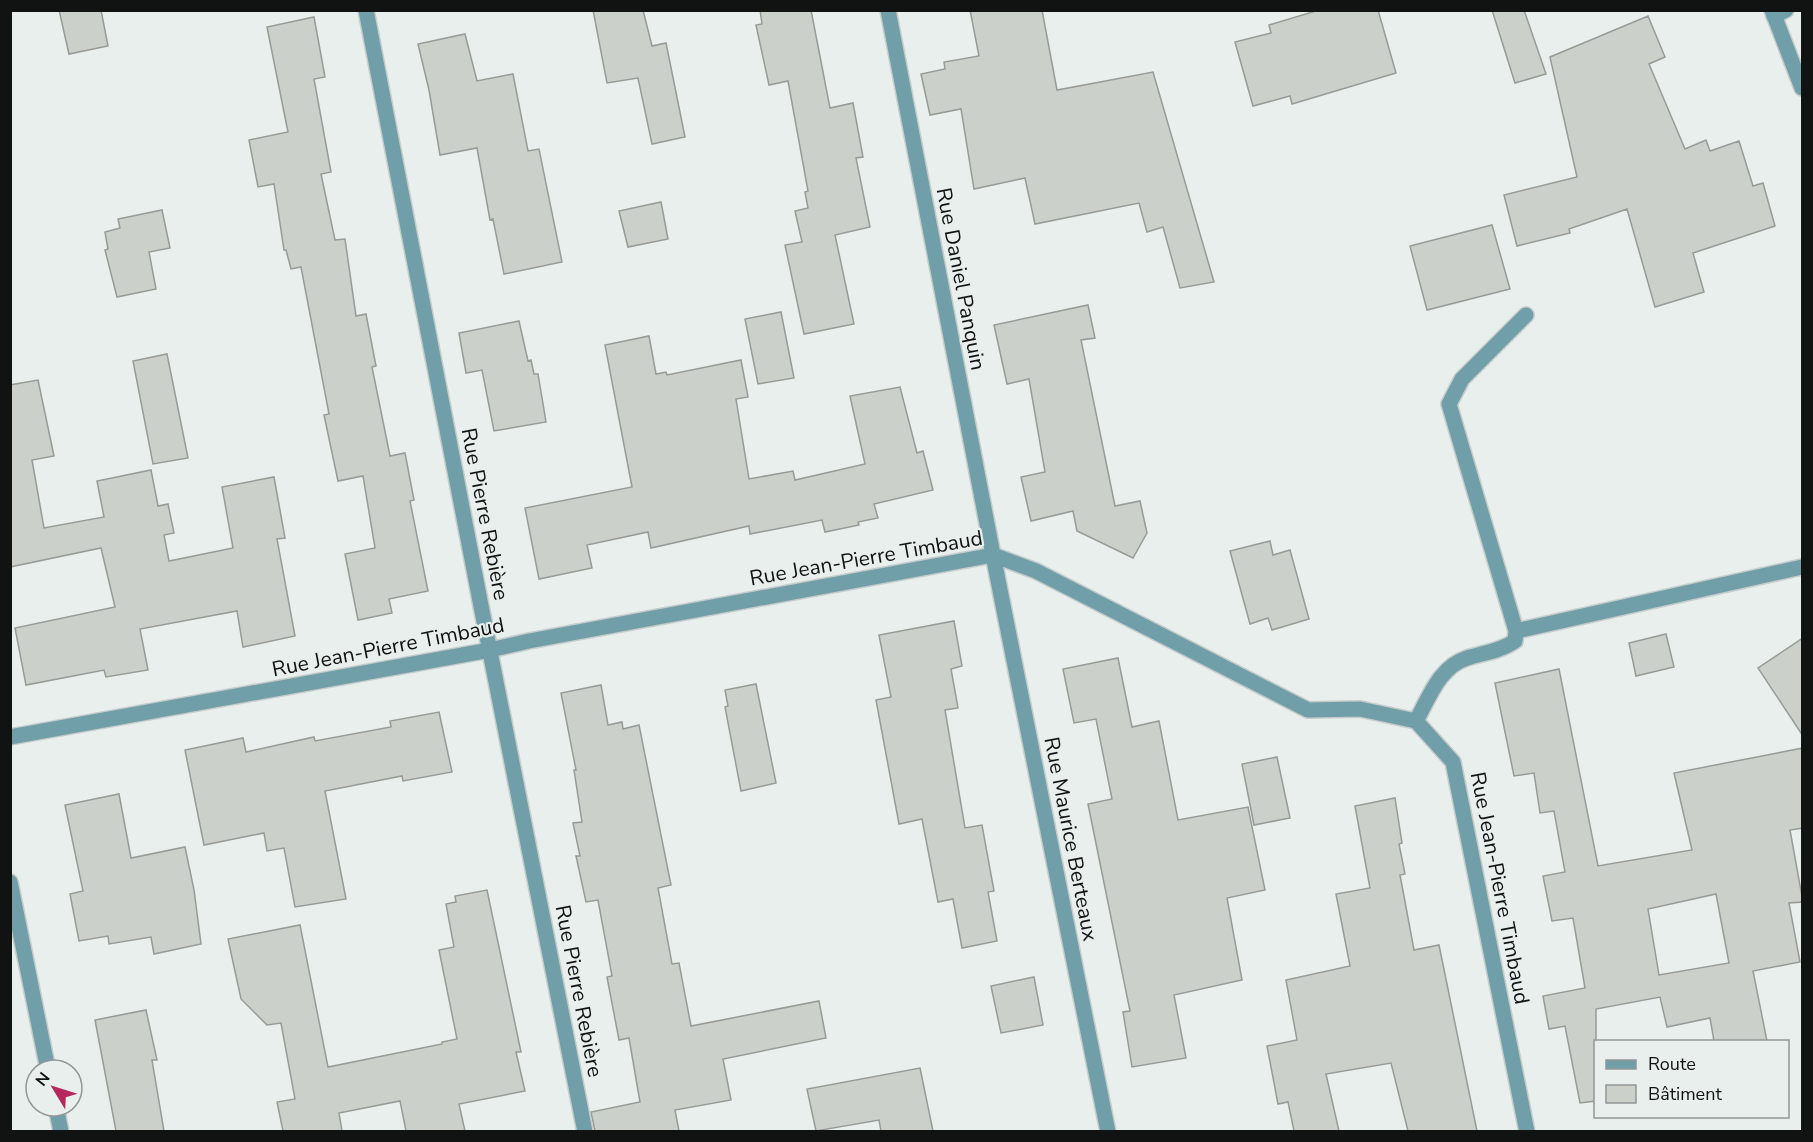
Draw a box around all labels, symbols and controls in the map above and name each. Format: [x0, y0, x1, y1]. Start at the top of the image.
street label: Rue Daniel Panquin [930, 185, 992, 373]
street label: Rue Pierre Rebière [455, 425, 515, 603]
street label: Rue Jean-Pierre Timbaud [747, 524, 985, 592]
street label: Rue Jean-Pierre Timbaud [269, 611, 507, 683]
street label: Rue Maurice Berteaux [1037, 734, 1105, 944]
street label: Rue Jean-Pierre Timbaud [1464, 769, 1536, 1007]
street label: Rue Pierre Rebière [549, 902, 609, 1080]
legend [1594, 1040, 1789, 1118]
text: Route [1648, 1052, 1696, 1076]
north arrow [24, 1058, 84, 1118]
text: N [31, 1068, 55, 1091]
text: Bâtiment [1648, 1082, 1722, 1106]

